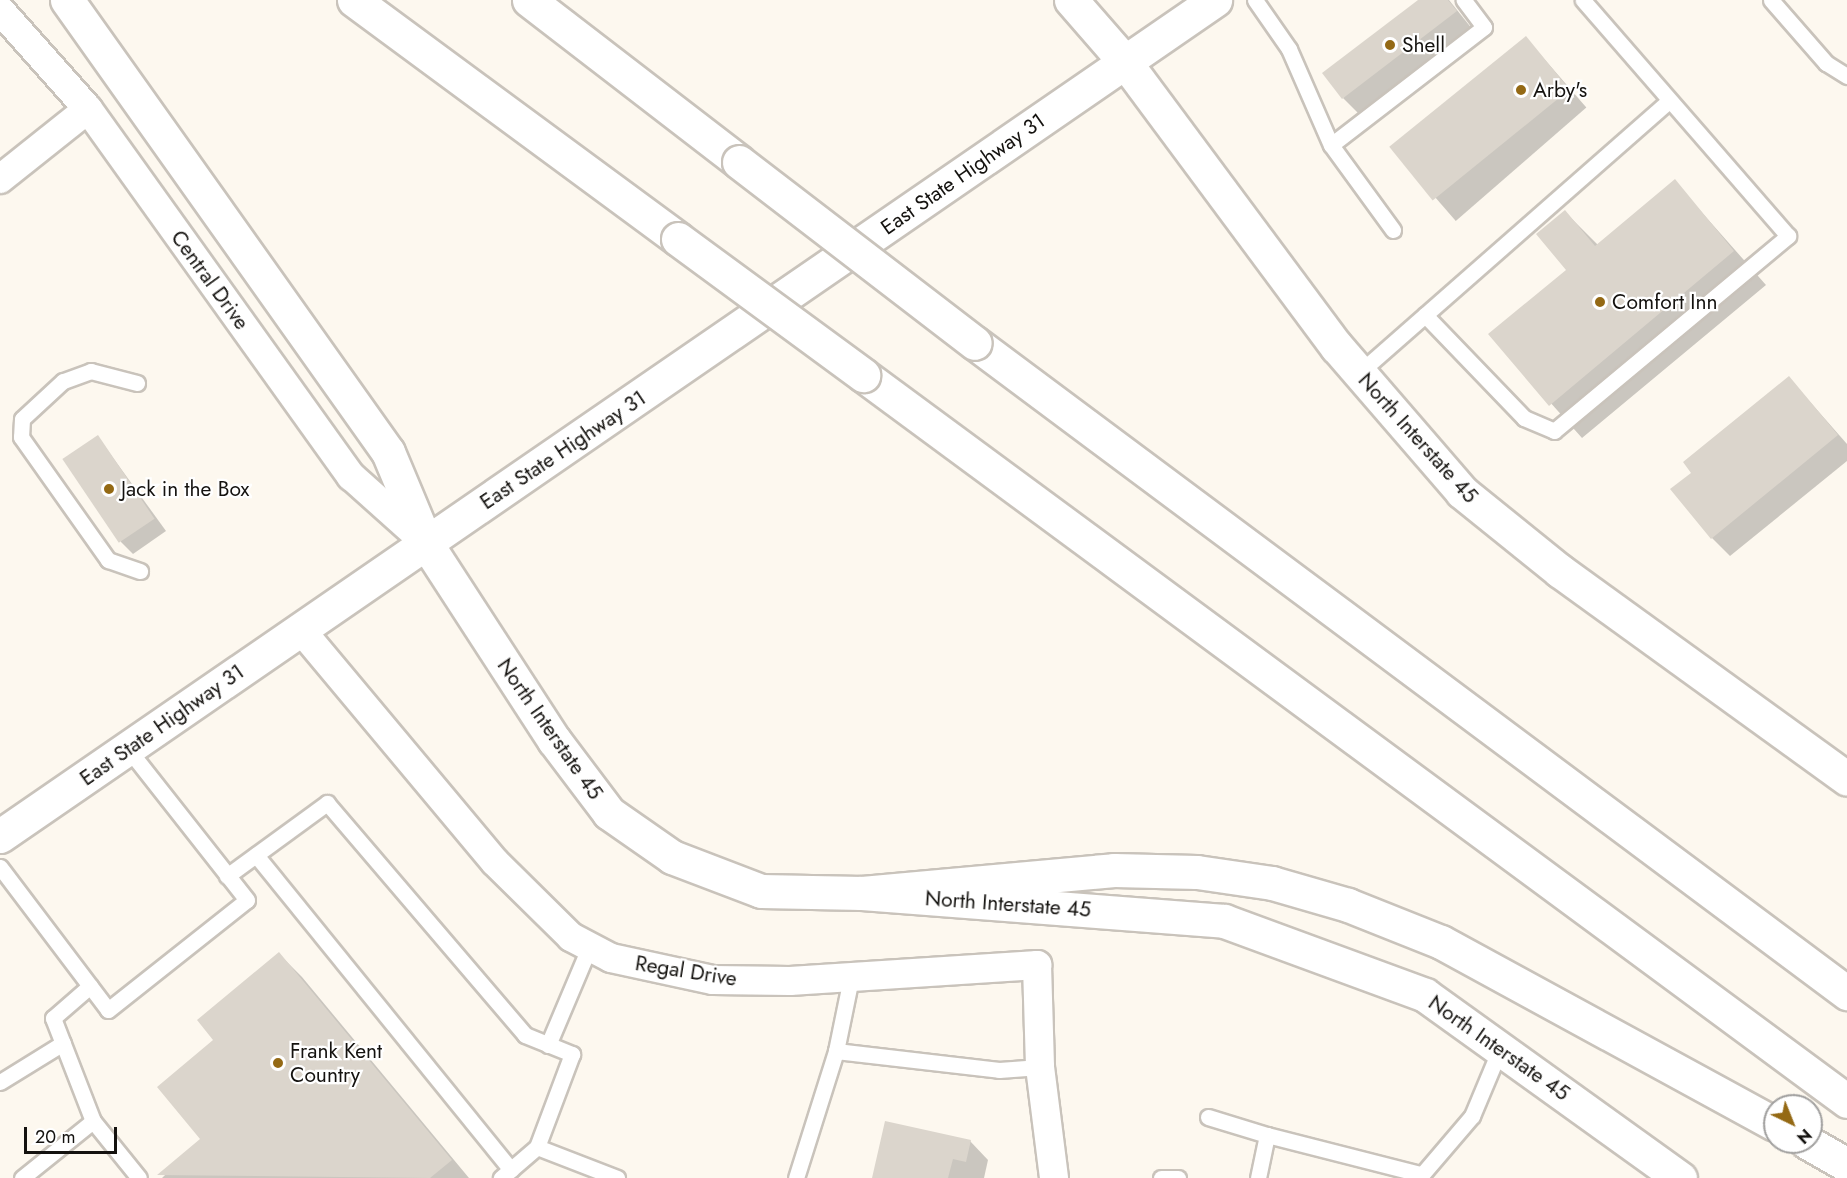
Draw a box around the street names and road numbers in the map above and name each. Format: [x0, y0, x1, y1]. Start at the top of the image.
street label: East State Highway 31 [876, 108, 1050, 240]
street label: Central Drive [166, 226, 254, 334]
street label: North Interstate 45 [1353, 368, 1483, 508]
street label: East State Highway 31 [475, 385, 651, 515]
street label: North Interstate 45 [492, 654, 608, 804]
street label: East State Highway 31 [75, 659, 249, 791]
street label: North Interstate 45 [924, 886, 1092, 922]
street label: Regal Drive [633, 951, 739, 991]
street label: North Interstate 45 [1424, 990, 1574, 1106]

